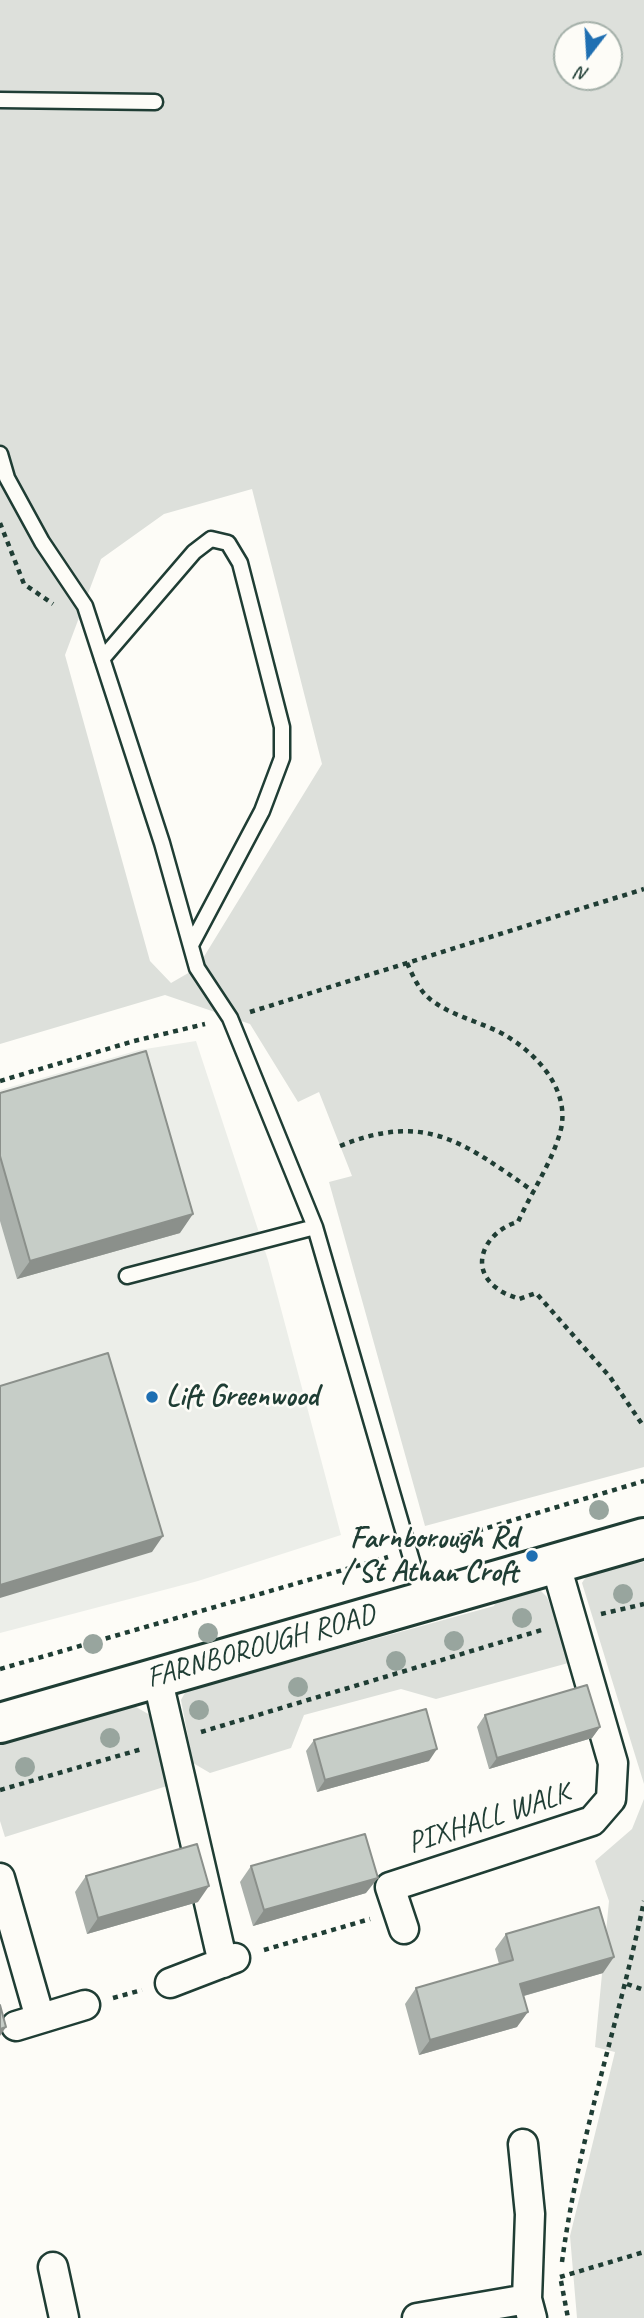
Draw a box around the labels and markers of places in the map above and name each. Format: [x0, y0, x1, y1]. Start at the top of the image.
place label: Lift Greenwood [166, 1379, 318, 1415]
marker: Lift Greenwood [144, 1389, 160, 1405]
place label: Farnborough Rd / St Athan Croft [341, 1521, 518, 1592]
marker: Farnborough Rd / St Athan Croft [524, 1548, 540, 1564]

